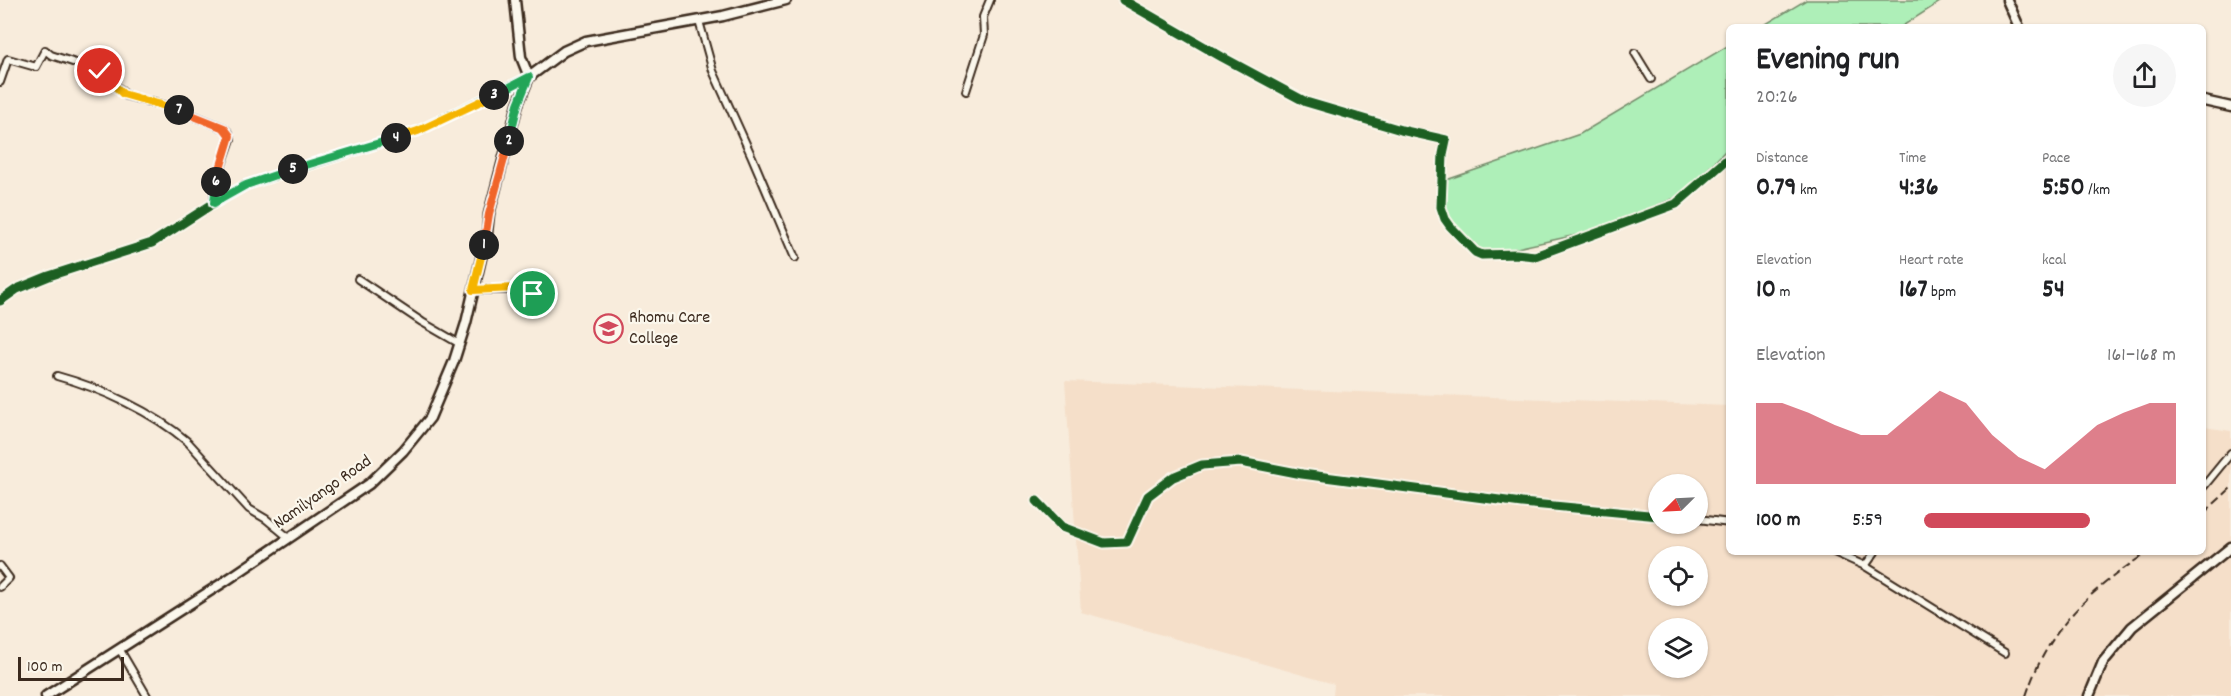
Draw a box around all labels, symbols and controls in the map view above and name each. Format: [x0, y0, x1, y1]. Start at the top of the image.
text: Evening run [1756, 38, 1900, 85]
button: share [2113, 44, 2176, 107]
pin [74, 45, 125, 96]
icon: check [83, 54, 116, 87]
pin: 3 [479, 80, 509, 110]
text: 3 [490, 83, 498, 106]
text: 20:26 [1756, 84, 1798, 112]
pin: 7 [164, 95, 194, 125]
text: 7 [176, 98, 182, 121]
pin: 4 [381, 123, 411, 153]
text: 4 [393, 126, 399, 149]
pin: 2 [494, 126, 524, 156]
text: 2 [506, 129, 513, 152]
text: Distance [1756, 147, 1808, 170]
text: Time [1899, 147, 1926, 170]
text: Pace [2042, 147, 2070, 170]
pin: 5 [278, 154, 308, 184]
text: 5 [289, 157, 297, 180]
pin: 6 [201, 167, 231, 197]
text: 6 [212, 170, 220, 193]
text: 0.79 [1756, 170, 1796, 207]
text: 4:36 [1899, 170, 1938, 207]
text: 5:50 [2042, 170, 2085, 207]
text: km [1796, 179, 1818, 202]
text: /km [2085, 179, 2110, 202]
pin: 1 [469, 230, 499, 260]
text: 1 [482, 233, 486, 256]
text: Elevation [1756, 249, 1812, 272]
text: Heart rate [1899, 249, 1964, 272]
text: kcal [2042, 249, 2066, 272]
pin [507, 268, 558, 319]
text: 10 [1756, 272, 1776, 309]
text: 167 [1899, 272, 1927, 309]
text: 54 [2042, 272, 2065, 309]
icon: arrive [516, 277, 549, 310]
text: m [1776, 281, 1791, 304]
text: bpm [1927, 281, 1956, 304]
place label: Rhomu Care College [629, 306, 710, 352]
school or university icon: Rhomu Care College [592, 312, 624, 344]
text: Elevation [1756, 342, 1826, 370]
text: 161–168 m [2107, 342, 2176, 370]
street label: Namilyango Road [269, 450, 377, 536]
north arrow [1648, 474, 1708, 534]
map controls [1648, 474, 1708, 678]
text: 100 m [1756, 507, 1801, 535]
text: 5:59 [1852, 507, 1883, 535]
button: locate [1648, 546, 1708, 606]
button: layers [1648, 618, 1708, 678]
scale bar [18, 654, 124, 682]
text: 100 m [27, 656, 63, 679]

